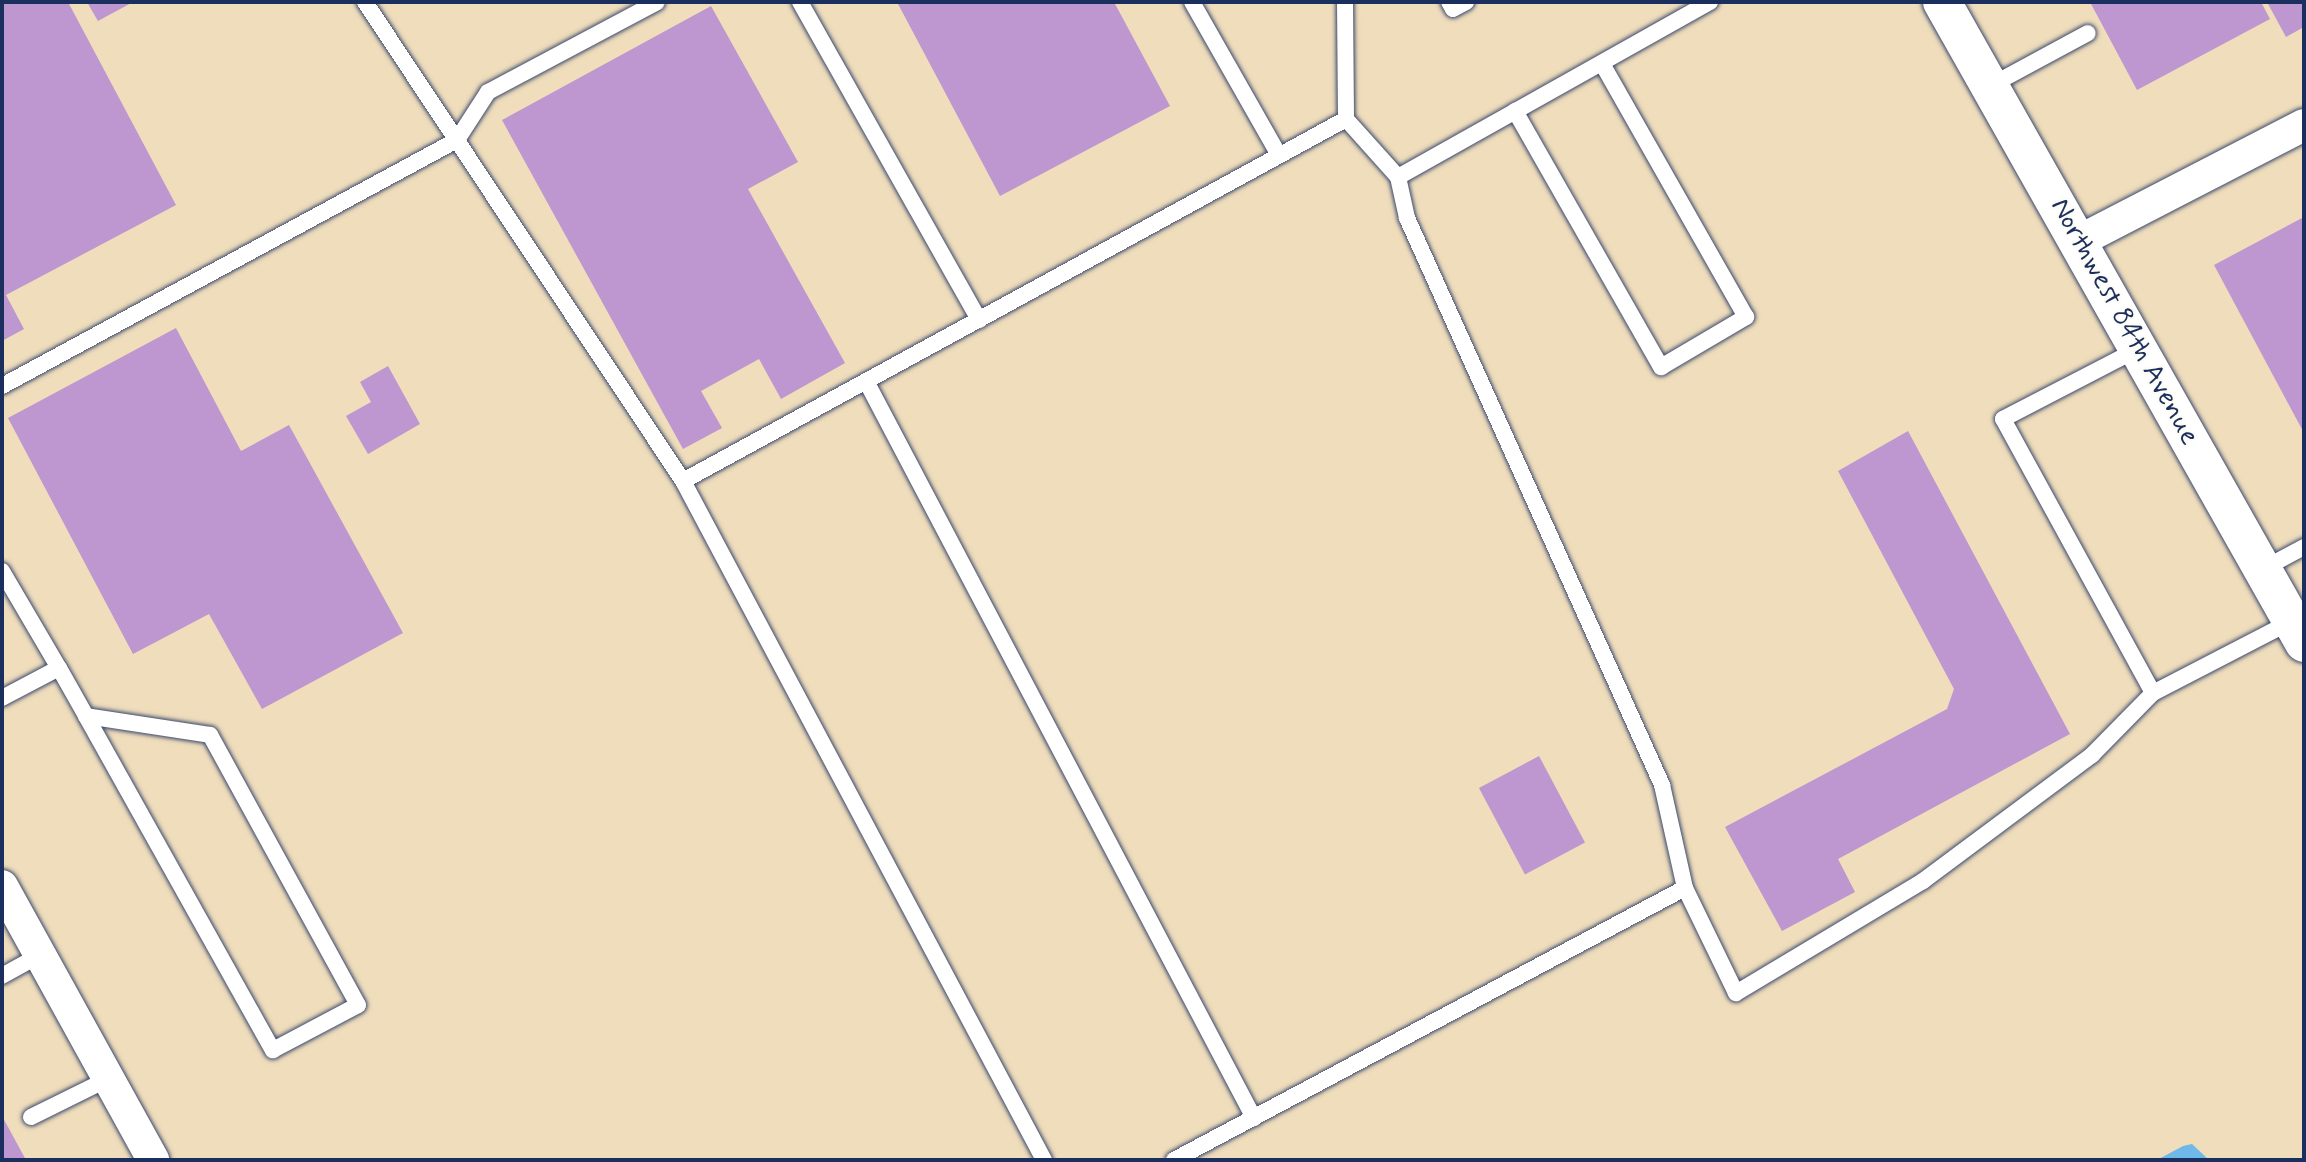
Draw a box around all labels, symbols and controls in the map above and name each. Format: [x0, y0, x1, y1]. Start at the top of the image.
street label: Northwest 84th Avenue [2042, 193, 2206, 451]

